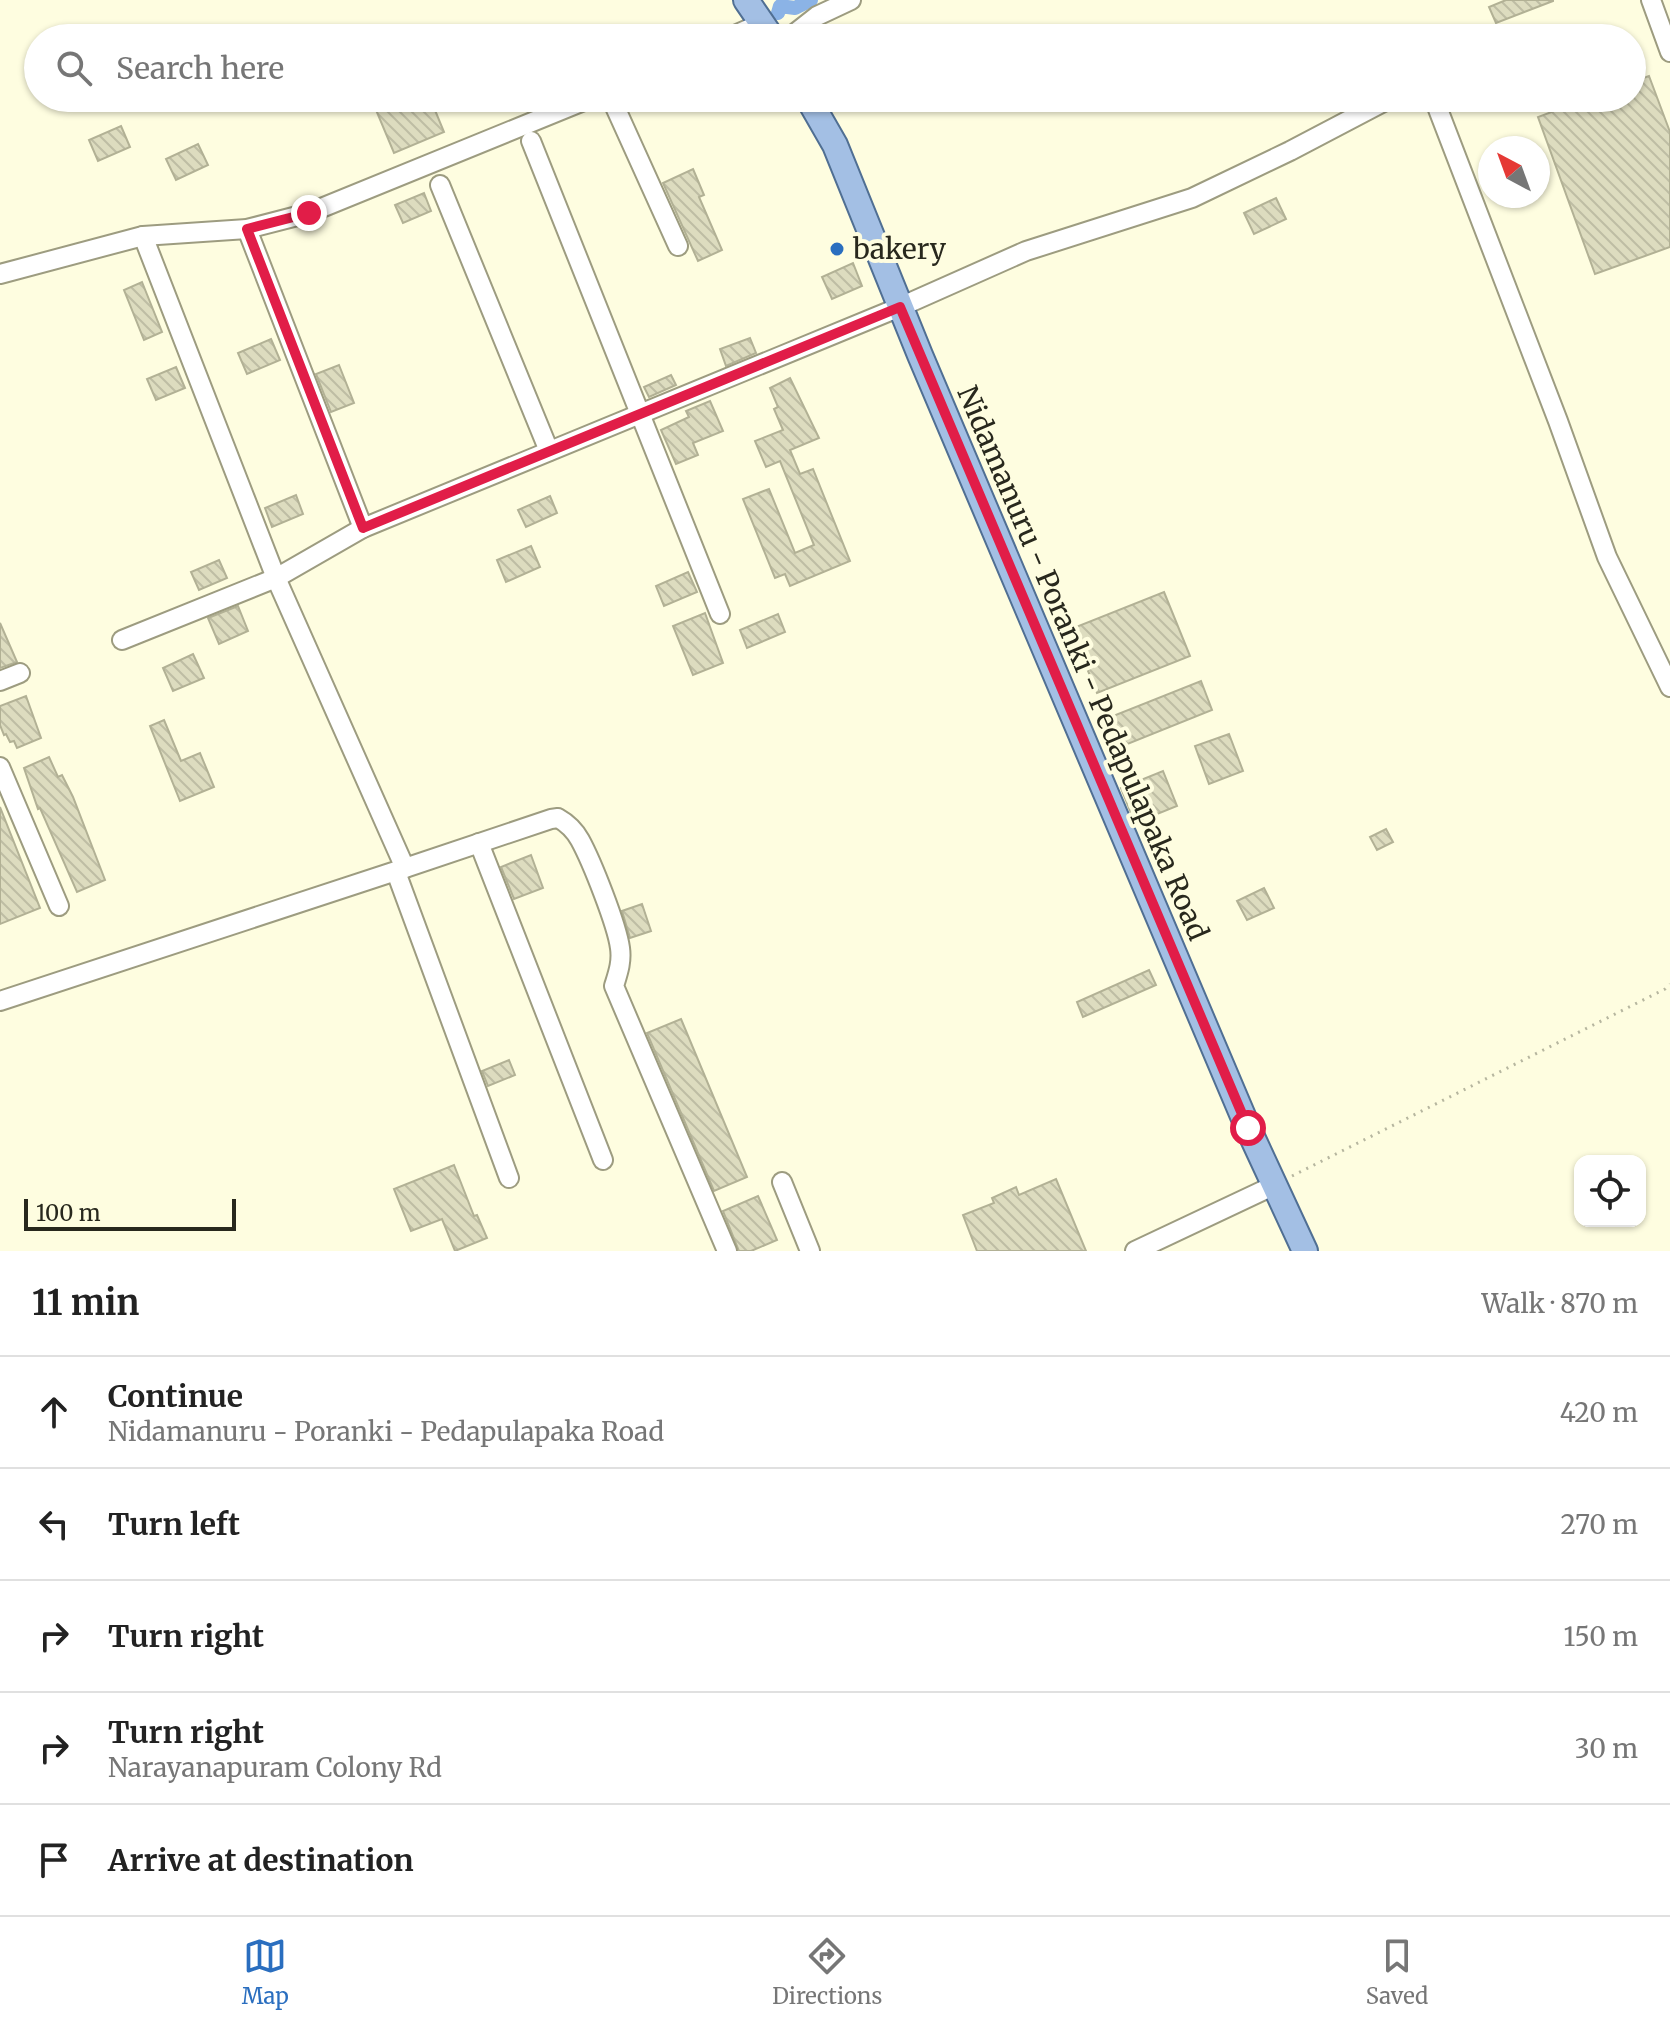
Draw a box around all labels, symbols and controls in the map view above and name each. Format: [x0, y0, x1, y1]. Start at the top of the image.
search box [24, 24, 1646, 112]
icon: search [52, 46, 96, 90]
text: Search here [116, 49, 284, 87]
north arrow [1478, 136, 1550, 208]
route end [291, 195, 327, 231]
place label: bakery [852, 231, 947, 267]
marker: bakery [828, 240, 846, 258]
street label: Nidamanuru - Poranki - Pedapulapaka Road [949, 380, 1217, 946]
route start [1230, 1110, 1266, 1146]
map controls [1574, 1155, 1646, 1227]
button: locate [1574, 1155, 1646, 1227]
scale bar [24, 1195, 236, 1231]
text: 100 m [36, 1199, 101, 1227]
text: 11 min [32, 1282, 139, 1324]
text: Walk · 870 m [1481, 1287, 1638, 1320]
text: Continue [108, 1377, 243, 1415]
icon: ahead [32, 1390, 76, 1434]
text: 420 m [1560, 1396, 1638, 1429]
text: Nidamanuru - Poranki - Pedapulapaka Road [108, 1415, 664, 1448]
icon: left [32, 1502, 76, 1546]
text: Turn left [108, 1505, 240, 1543]
text: 270 m [1561, 1508, 1638, 1541]
icon: right [32, 1614, 76, 1658]
text: Turn right [108, 1617, 264, 1655]
text: 150 m [1564, 1620, 1638, 1653]
text: Turn right [108, 1713, 264, 1751]
icon: right [32, 1726, 76, 1770]
text: 30 m [1575, 1732, 1638, 1765]
text: Narayanapuram Colony Rd [108, 1751, 442, 1784]
icon: arrive [32, 1838, 76, 1882]
text: Arrive at destination [108, 1841, 414, 1879]
tab: Map [242, 1934, 289, 2010]
tab: Directions [772, 1934, 882, 2010]
tab: Saved [1366, 1934, 1428, 2010]

